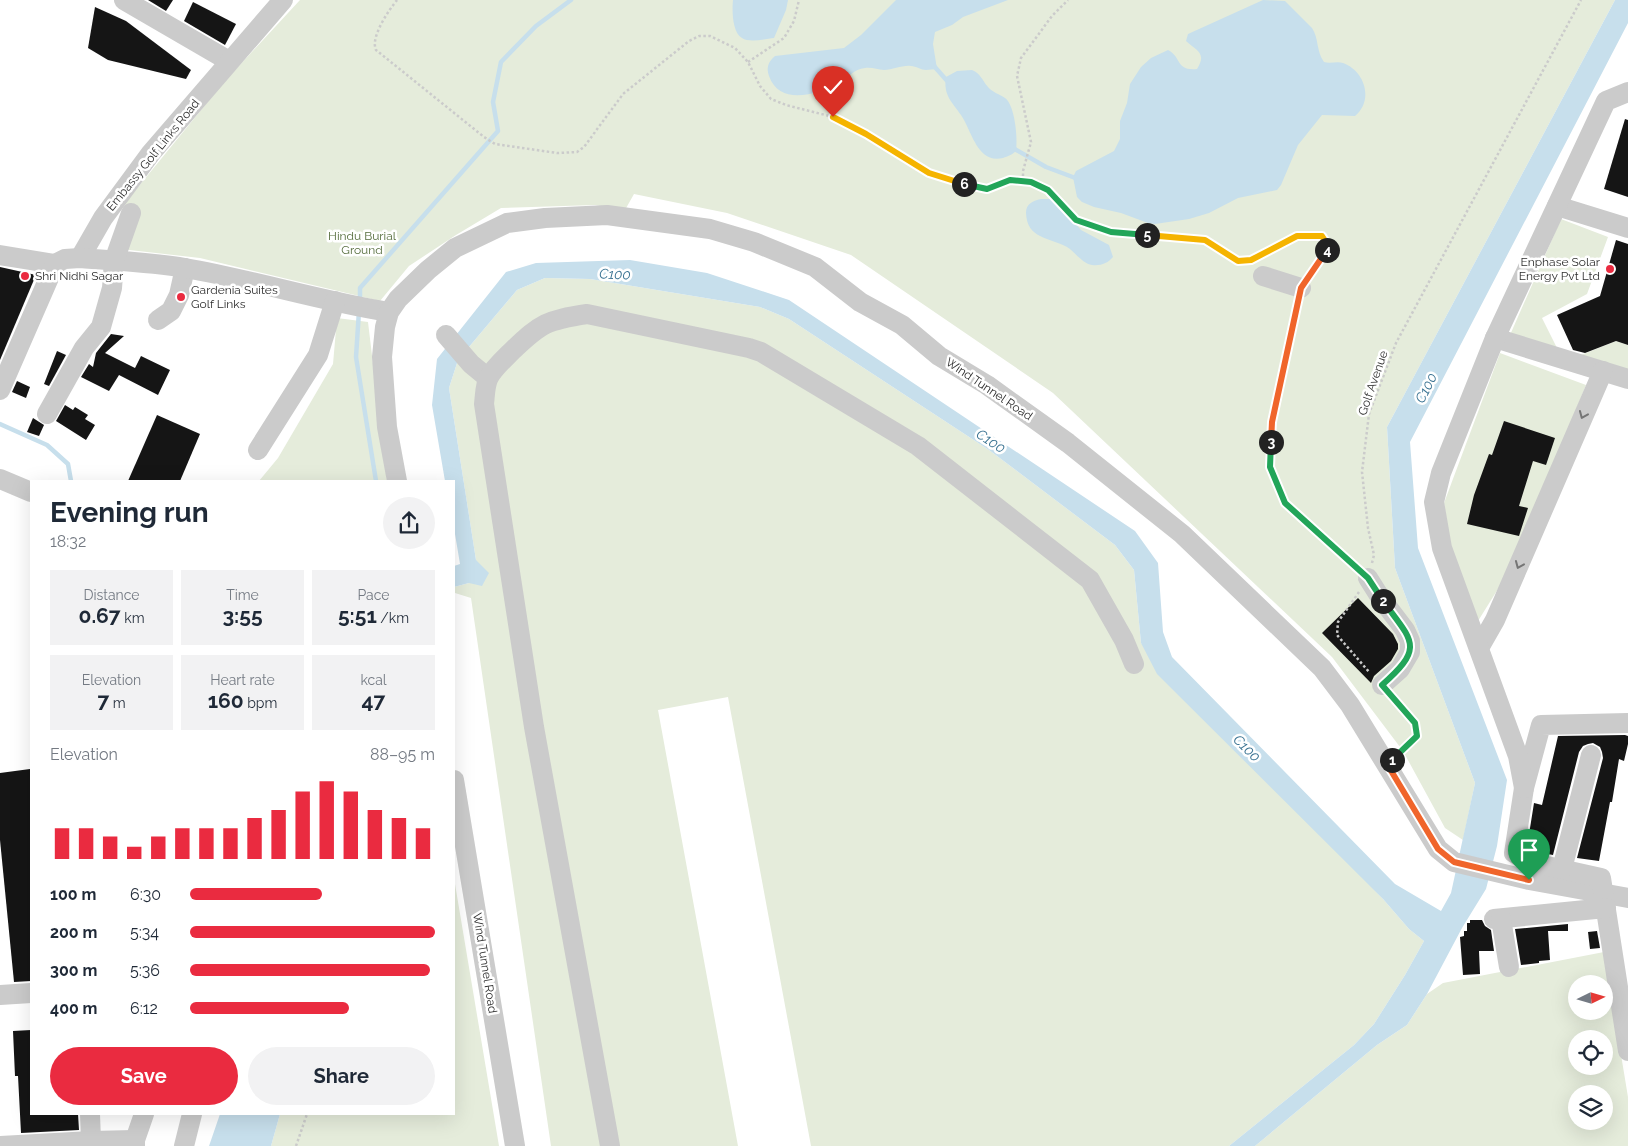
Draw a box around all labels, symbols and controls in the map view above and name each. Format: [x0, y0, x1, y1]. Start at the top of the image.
pin [812, 66, 854, 117]
icon: check [819, 73, 847, 101]
street label: Embassy Golf Links Road [104, 96, 202, 214]
pin: 6 [952, 172, 976, 196]
text: 6 [960, 176, 969, 192]
pin: 5 [1134, 222, 1160, 248]
text: 5 [1144, 227, 1151, 243]
park label: Hindu Burial Ground [328, 229, 397, 257]
pin: 4 [1314, 238, 1340, 262]
text: 4 [1324, 242, 1332, 258]
place label: Enphase Solar Energy Pvt Ltd [1519, 255, 1601, 283]
marker: Enphase Solar Energy Pvt Ltd [1604, 263, 1616, 275]
water label: C100 [599, 265, 631, 283]
place label: Shri Nidhi Sagar [35, 269, 124, 283]
marker: Shri Nidhi Sagar [19, 270, 31, 282]
place label: Gardenia Suites Golf Links [191, 283, 278, 311]
marker: Gardenia Suites Golf Links [175, 291, 187, 303]
street label: Golf Avenue [1355, 349, 1391, 417]
street label: Wind Tunnel Road [943, 355, 1035, 423]
water label: C100 [1412, 370, 1440, 406]
one-way arrow [1579, 411, 1589, 419]
water label: C100 [973, 426, 1009, 456]
pin: 3 [1258, 430, 1284, 454]
text: 3 [1268, 434, 1275, 450]
text: Evening run [50, 496, 209, 529]
button: share [383, 497, 435, 549]
text: 18:32 [50, 532, 86, 551]
one-way arrow [1515, 560, 1526, 569]
text: Distance [83, 587, 140, 603]
text: Time [226, 587, 259, 603]
text: Pace [357, 587, 390, 603]
pin: 2 [1370, 588, 1396, 614]
text: 2 [1380, 593, 1387, 609]
text: 0.67 [78, 603, 121, 628]
text: 3:55 [222, 603, 263, 628]
text: 5:51 [338, 603, 377, 628]
text: km [121, 610, 145, 626]
text: /km [377, 610, 409, 626]
text: Elevation [82, 672, 141, 688]
text: Heart rate [210, 672, 275, 688]
text: kcal [360, 672, 387, 688]
text: 7 [97, 688, 109, 713]
text: 160 [208, 688, 244, 713]
text: 47 [362, 688, 385, 713]
text: m [109, 695, 126, 711]
text: bpm [244, 695, 277, 711]
water label: C100 [1230, 731, 1264, 765]
text: Elevation [50, 745, 118, 764]
text: 88–95 m [370, 745, 435, 764]
pin: 1 [1380, 748, 1404, 772]
text: 1 [1389, 752, 1396, 768]
pin [1508, 829, 1550, 880]
icon: arrive [1515, 836, 1543, 864]
text: 100 m [50, 885, 96, 904]
text: 6:30 [130, 885, 161, 904]
street label: Wind Tunnel Road [470, 912, 500, 1014]
text: 200 m [50, 923, 97, 942]
text: 5:34 [130, 923, 159, 942]
text: 300 m [50, 961, 97, 980]
text: 5:36 [130, 961, 160, 980]
north arrow [1568, 975, 1612, 1020]
map controls [1568, 975, 1613, 1130]
text: 400 m [50, 999, 98, 1018]
text: 6:12 [130, 999, 158, 1018]
button: locate [1568, 1030, 1613, 1075]
button: Save [50, 1047, 238, 1105]
button: Share [248, 1047, 435, 1105]
button: layers [1568, 1085, 1613, 1130]

